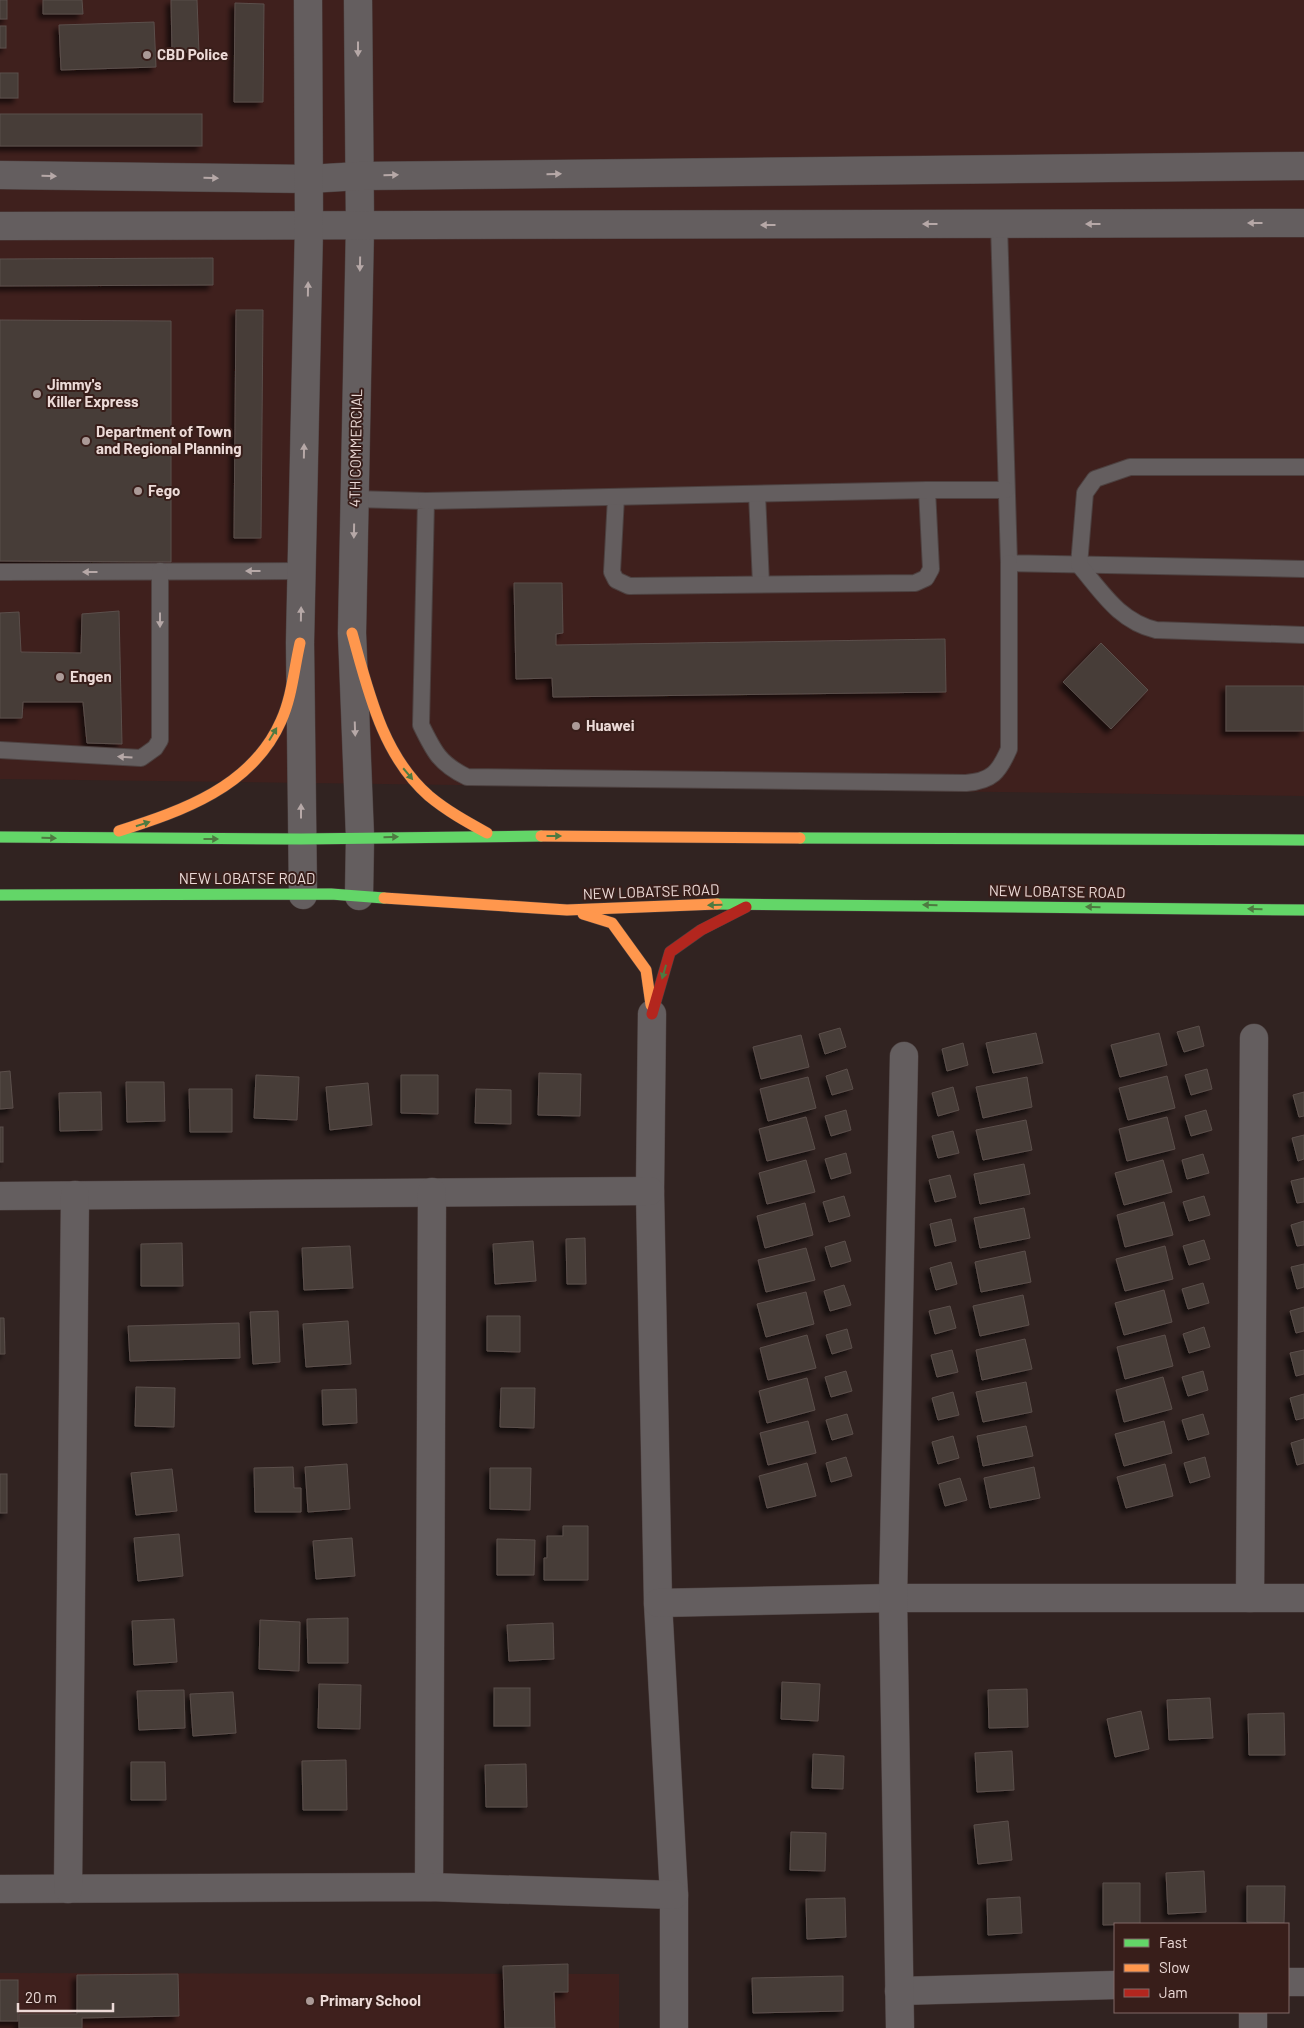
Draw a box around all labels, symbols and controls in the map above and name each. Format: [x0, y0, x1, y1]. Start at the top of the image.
one-way arrow [354, 41, 362, 57]
place label: CBD Police [157, 45, 228, 63]
marker: CBD Police [141, 49, 153, 61]
one-way arrow [546, 170, 562, 178]
one-way arrow [383, 171, 399, 179]
one-way arrow [41, 172, 57, 180]
one-way arrow [203, 174, 219, 182]
one-way arrow [1247, 219, 1263, 227]
one-way arrow [922, 220, 938, 228]
one-way arrow [1085, 220, 1101, 228]
one-way arrow [760, 221, 776, 229]
one-way arrow [355, 256, 363, 272]
one-way arrow [304, 281, 312, 297]
place label: Jimmy's Killer Express [47, 375, 139, 410]
marker: Jimmy's Killer Express [31, 388, 43, 400]
street label: 4TH COMMERCIAL [345, 389, 365, 507]
place label: Department of Town and Regional Planning [96, 422, 242, 457]
marker: Department of Town and Regional Planning [80, 435, 92, 447]
one-way arrow [301, 443, 309, 459]
place label: Fego [148, 481, 180, 499]
marker: Fego [132, 485, 144, 497]
one-way arrow [350, 523, 358, 539]
one-way arrow [245, 567, 261, 575]
one-way arrow [82, 568, 98, 576]
one-way arrow [297, 605, 305, 621]
one-way arrow [156, 612, 164, 628]
place label: Engen [70, 667, 112, 685]
marker: Engen [54, 671, 66, 683]
place label: Huawei [586, 716, 635, 734]
marker: Huawei [570, 720, 582, 732]
one-way arrow [352, 721, 360, 737]
one-way arrow [268, 727, 277, 740]
one-way arrow [117, 753, 133, 761]
one-way arrow [403, 767, 414, 780]
one-way arrow [297, 803, 305, 819]
one-way arrow [136, 819, 151, 827]
one-way arrow [546, 832, 562, 840]
one-way arrow [383, 833, 399, 841]
one-way arrow [41, 834, 57, 842]
one-way arrow [203, 835, 219, 843]
street label: NEW LOBATSE ROAD [179, 869, 315, 887]
street label: NEW LOBATSE ROAD [582, 880, 720, 902]
street label: NEW LOBATSE ROAD [989, 881, 1125, 901]
one-way arrow [707, 901, 723, 909]
one-way arrow [922, 901, 938, 909]
one-way arrow [1085, 903, 1101, 911]
one-way arrow [1247, 905, 1263, 913]
one-way arrow [660, 965, 668, 980]
legend [1114, 1923, 1289, 2013]
text: Fast [1159, 1933, 1187, 1951]
text: Slow [1159, 1958, 1190, 1976]
scale bar [18, 1980, 112, 2012]
text: Jam [1159, 1983, 1188, 2001]
text: 20 m [25, 1988, 57, 2006]
place label: Primary School [320, 1991, 421, 2009]
marker: Primary School [304, 1995, 316, 2007]

